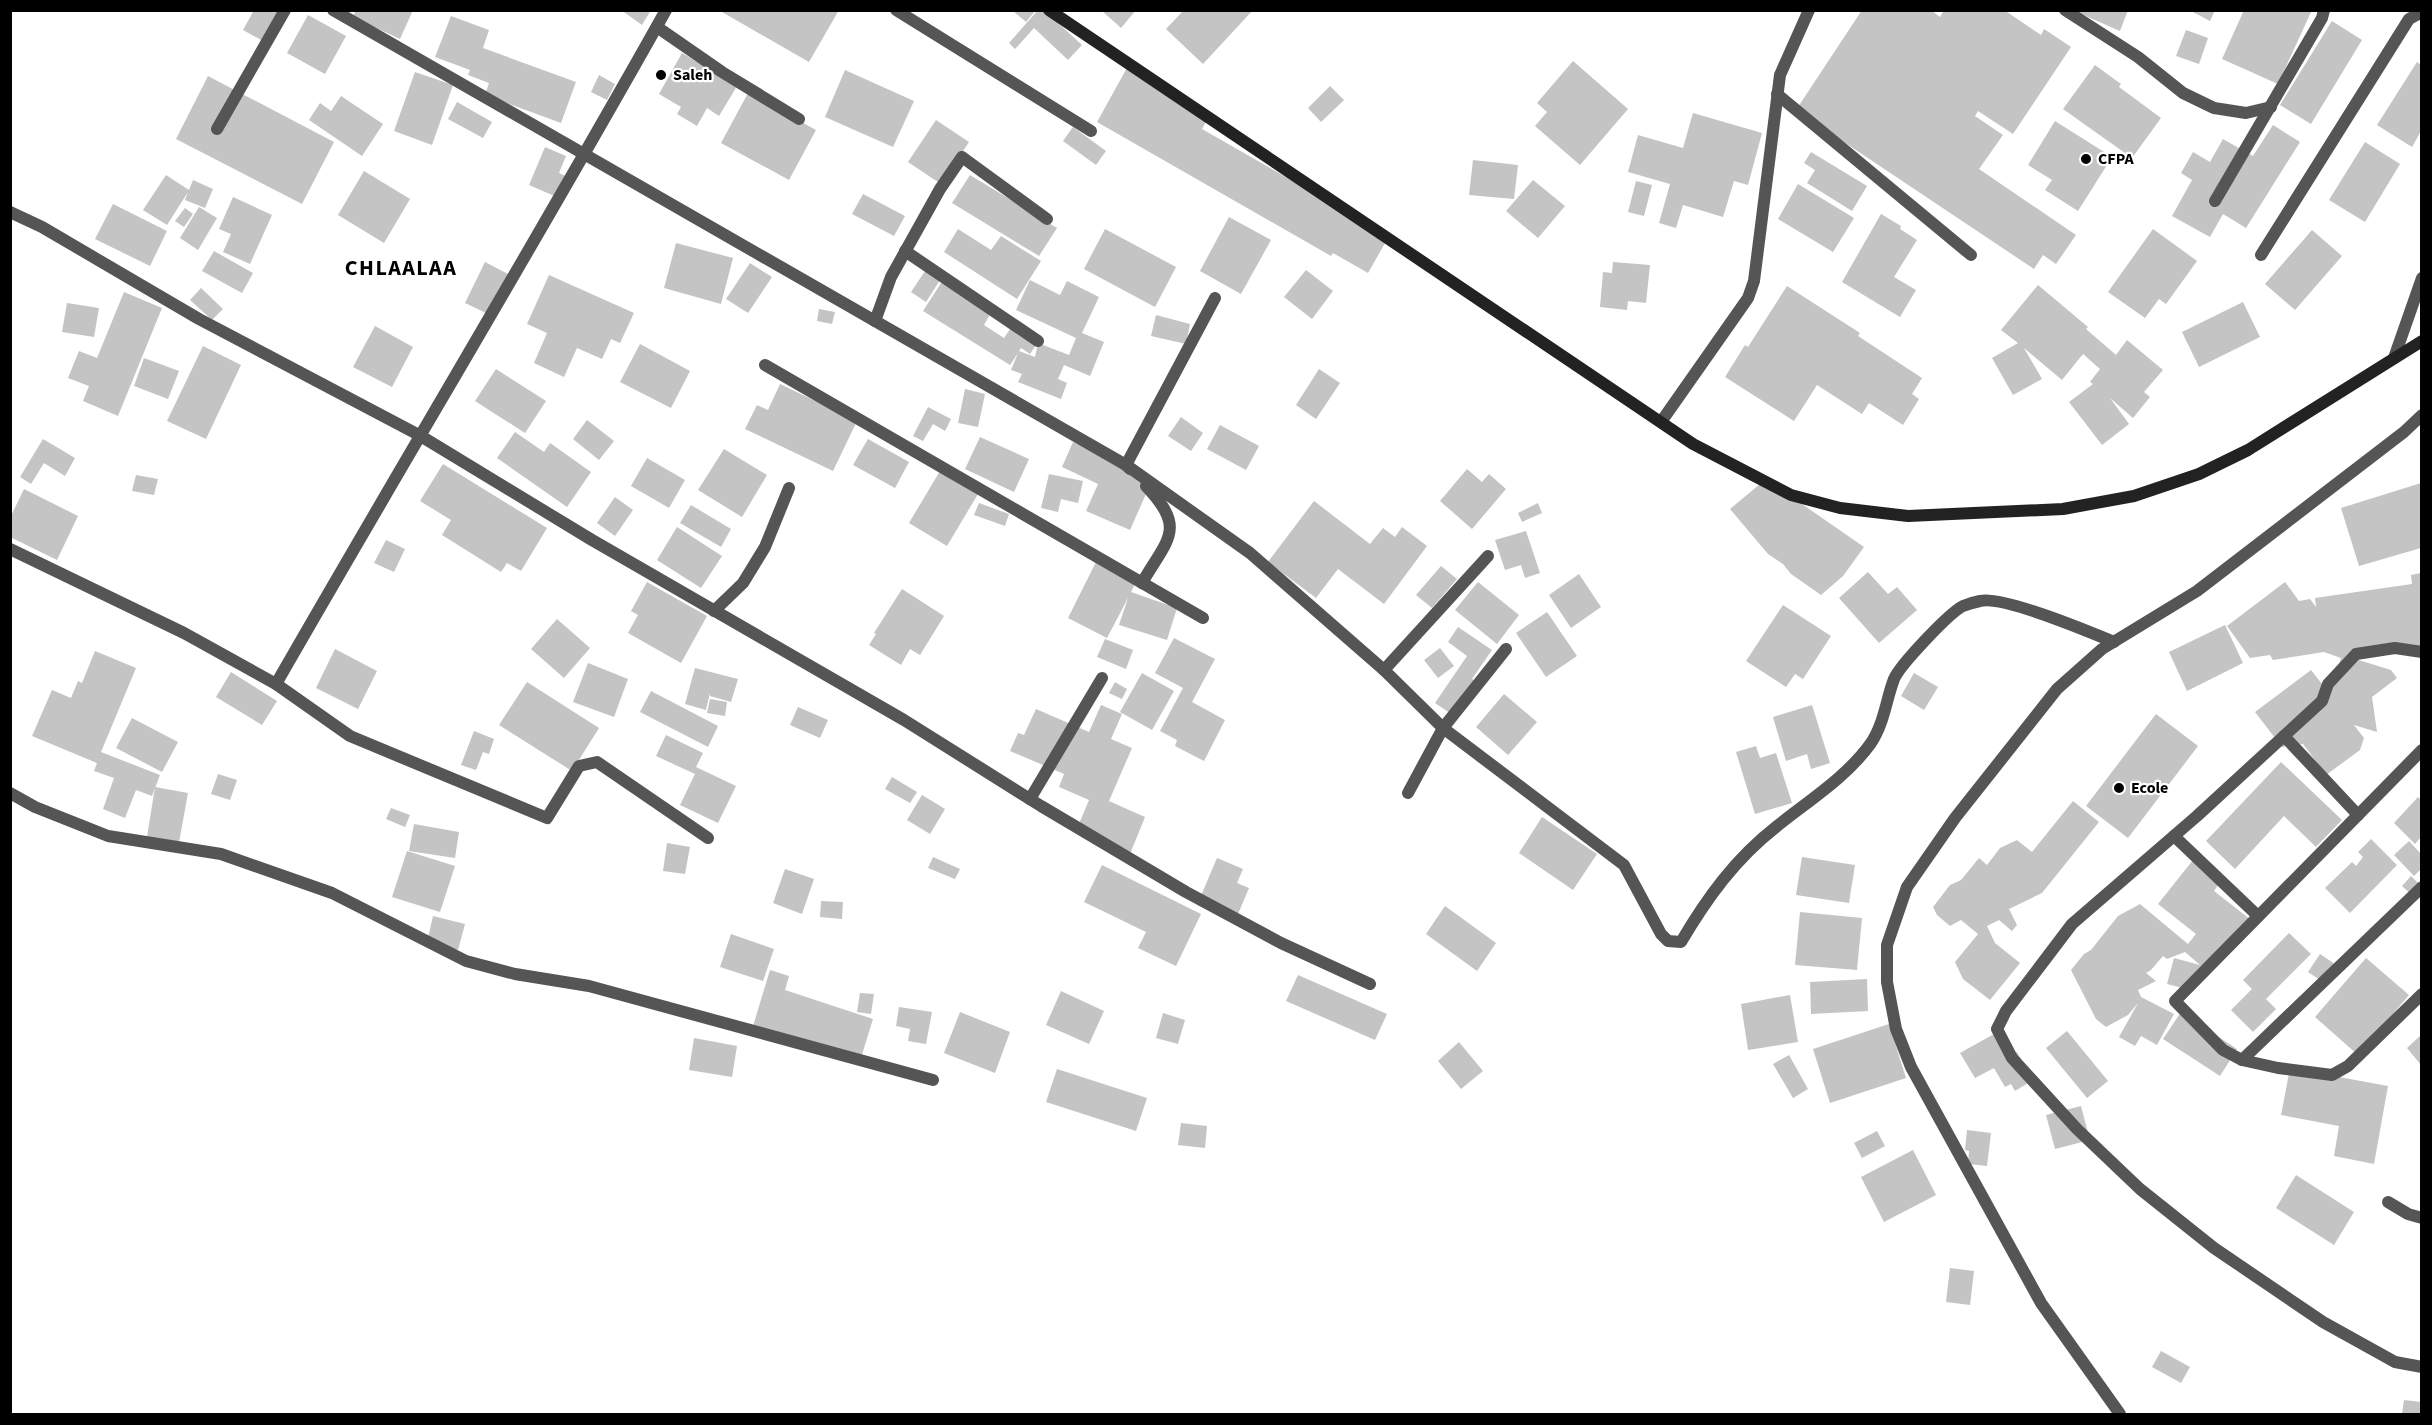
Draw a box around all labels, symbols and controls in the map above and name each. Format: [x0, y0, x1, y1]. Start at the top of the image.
place label: Saleh [673, 64, 712, 86]
marker: Saleh [654, 68, 668, 82]
place label: CFPA [2098, 148, 2135, 170]
marker: CFPA [2079, 152, 2093, 166]
district label: CHLAALAA [345, 252, 457, 284]
place label: Ecole [2131, 777, 2168, 799]
marker: Ecole [2112, 781, 2126, 795]

